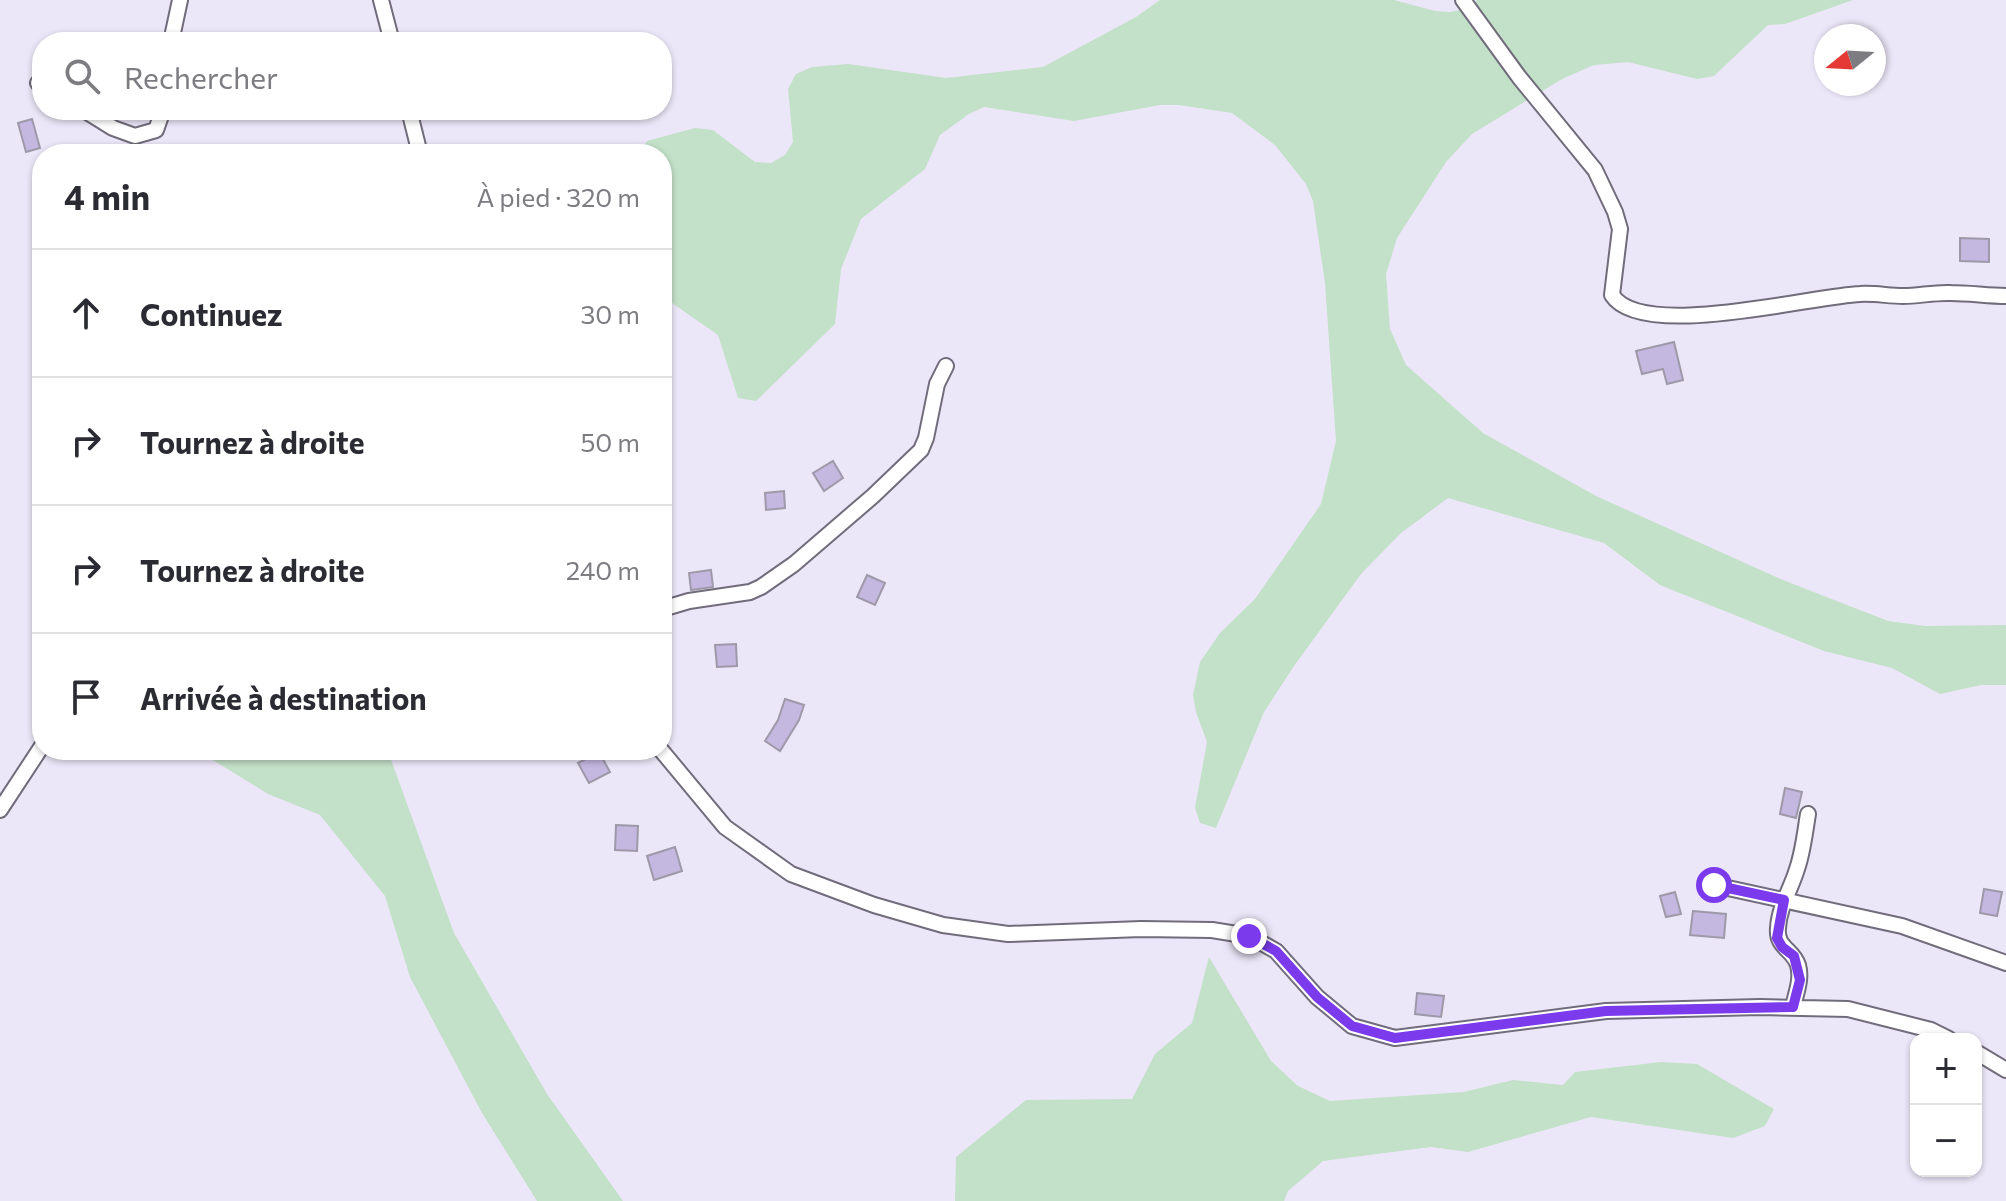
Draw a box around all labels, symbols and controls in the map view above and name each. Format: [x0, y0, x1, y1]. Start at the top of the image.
north arrow [1814, 24, 1886, 96]
search box [32, 32, 672, 120]
icon: search [60, 54, 104, 98]
text: Rechercher [124, 58, 278, 95]
text: 4 min [64, 175, 150, 217]
text: À pied · 320 m [476, 181, 640, 212]
icon: ahead [64, 291, 108, 335]
text: Continuez [140, 295, 283, 332]
text: 30 m [581, 298, 640, 329]
icon: right [64, 419, 108, 463]
text: Tournez à droite [140, 423, 364, 460]
text: 50 m [580, 426, 640, 457]
icon: right [64, 547, 108, 591]
text: Tournez à droite [140, 551, 364, 588]
text: 240 m [566, 554, 640, 585]
icon: arrive [64, 675, 108, 719]
text: Arrivée à destination [140, 679, 427, 716]
route start [1696, 867, 1732, 903]
route end [1231, 918, 1267, 954]
map controls [1910, 1033, 1982, 1177]
button: + [1910, 1033, 1982, 1105]
button: − [1910, 1105, 1982, 1177]

